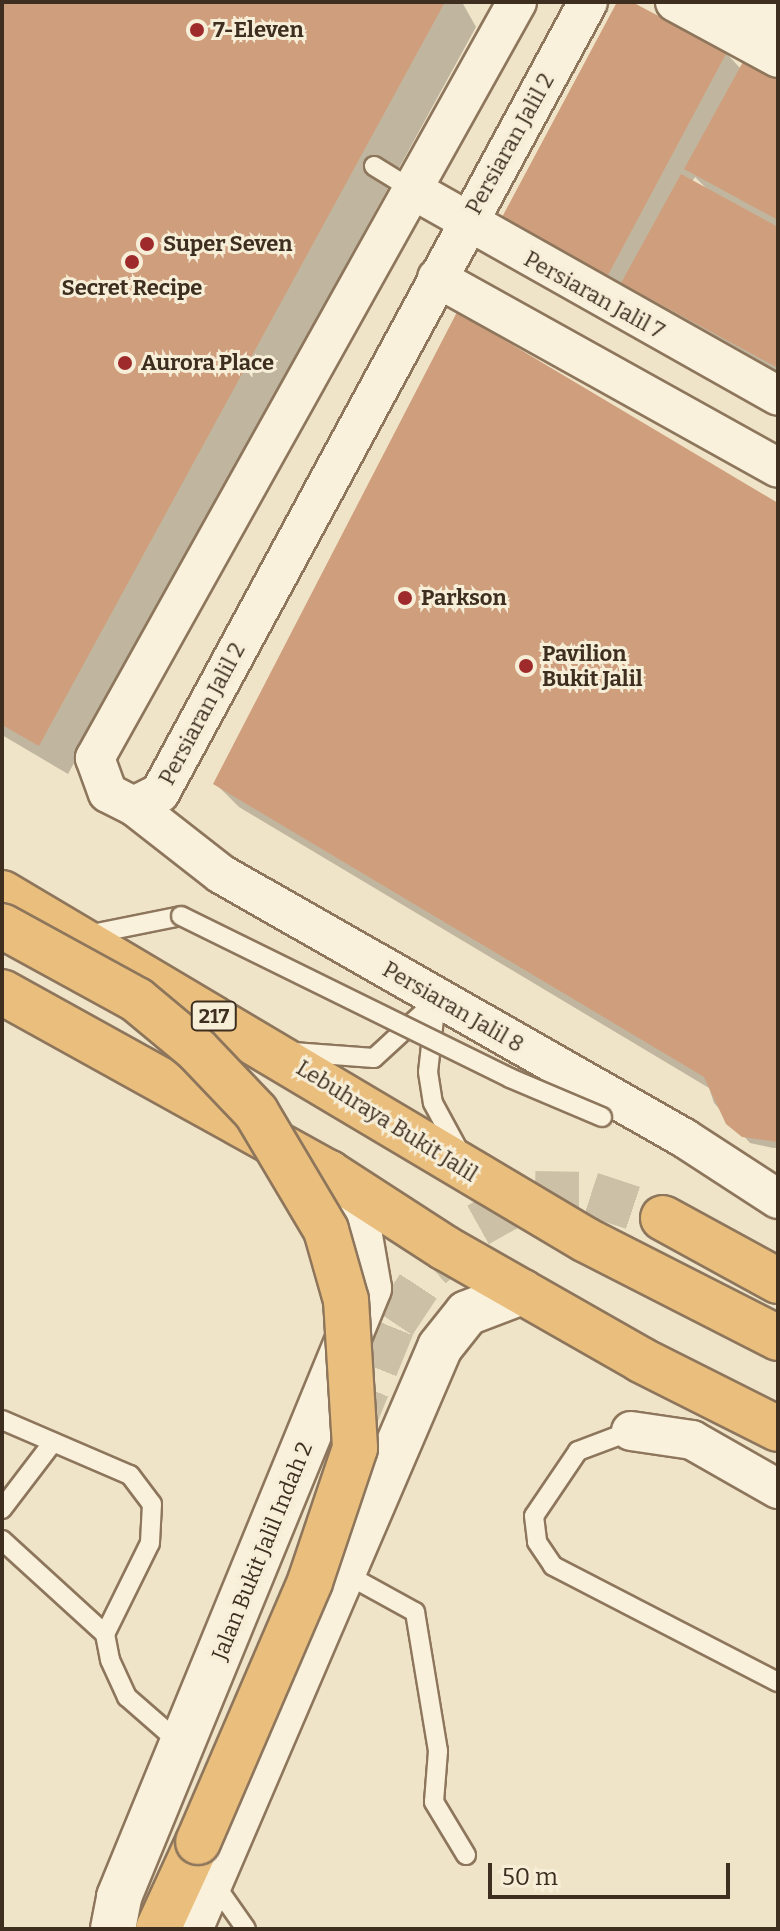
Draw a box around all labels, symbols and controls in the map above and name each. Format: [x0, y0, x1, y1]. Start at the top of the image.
place label: 7-Eleven [213, 17, 304, 43]
marker: 7-Eleven [188, 21, 206, 39]
street label: Persiaran Jalil 2 [460, 69, 560, 219]
place label: Super Seven [163, 231, 292, 257]
marker: Super Seven [138, 235, 156, 253]
street label: Persiaran Jalil 7 [519, 246, 669, 344]
marker: Secret Recipe [123, 253, 141, 271]
place label: Secret Recipe [62, 275, 202, 301]
place label: Aurora Place [141, 350, 274, 376]
marker: Aurora Place [116, 354, 134, 372]
place label: Parkson [421, 585, 507, 611]
marker: Parkson [396, 589, 414, 607]
street label: Persiaran Jalil 2 [154, 639, 250, 789]
place label: Pavilion Bukit Jalil [542, 640, 642, 692]
marker: Pavilion Bukit Jalil [517, 657, 535, 675]
street label: Persiaran Jalil 8 [378, 956, 528, 1058]
road number: 217 [190, 1000, 238, 1032]
street label: Lebuhraya Bukit Jalil [292, 1055, 482, 1187]
street label: Jalan Bukit Jalil Indah 2 [206, 1438, 318, 1664]
scale bar [492, 1847, 734, 1897]
text: 50 m [502, 1863, 558, 1891]

